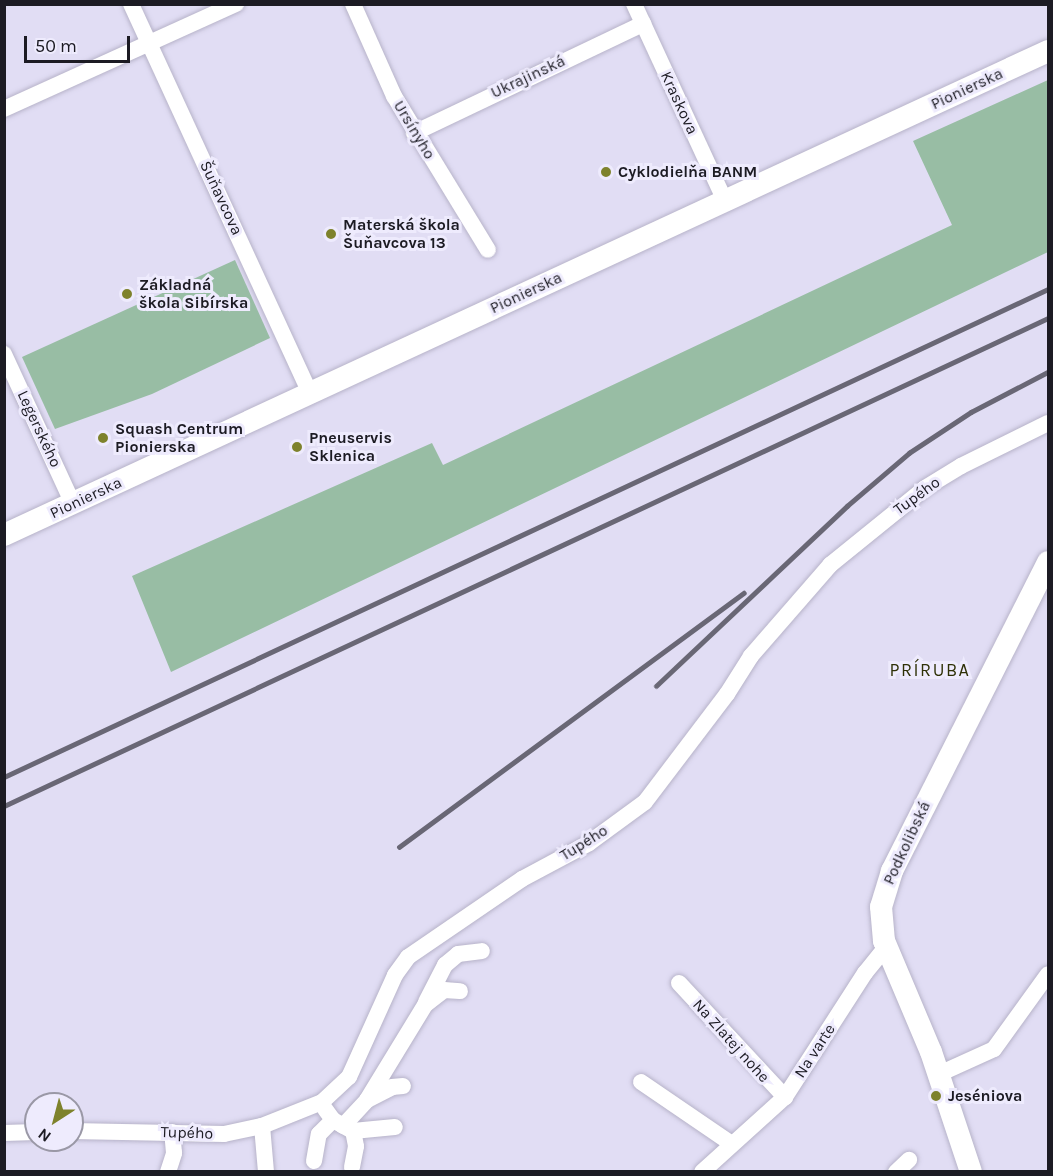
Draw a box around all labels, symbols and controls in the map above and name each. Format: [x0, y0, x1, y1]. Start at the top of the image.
scale bar [27, 24, 134, 62]
text: 50 m [35, 35, 77, 57]
street label: Ukrajinská [488, 51, 568, 103]
street label: Pionierska [928, 64, 1006, 114]
street label: Kraskova [656, 68, 702, 138]
street label: Ursínyho [389, 97, 439, 163]
street label: Šuňavcova [195, 158, 247, 238]
place label: Cyklodielňa BANM [618, 162, 757, 182]
marker: Cyklodielňa BANM [599, 165, 613, 179]
place label: Materská škola Šuňavcova 13 [343, 215, 460, 253]
marker: Materská škola Šuňavcova 13 [324, 227, 338, 241]
street label: Pionierska [487, 268, 565, 318]
place label: Základná škola Sibírska [139, 275, 248, 313]
marker: Základná škola Sibírska [120, 287, 134, 301]
street label: Legerského [13, 387, 65, 471]
place label: Squash Centrum Pionierska [115, 419, 243, 457]
place label: Pneuservis Sklenica [309, 428, 392, 466]
marker: Squash Centrum Pionierska [96, 431, 110, 445]
marker: Pneuservis Sklenica [290, 440, 304, 454]
street label: Pionierska [47, 473, 125, 523]
street label: Tupého [890, 473, 944, 519]
district label: PRÍRUBA [890, 659, 970, 681]
street label: Podkolibská [879, 798, 935, 888]
street label: Tupého [557, 821, 611, 865]
street label: Na Zlatej nohe [689, 995, 773, 1087]
street label: Na varte [790, 1020, 840, 1082]
place label: Jeséniova [948, 1086, 1022, 1106]
marker: Jeséniova [929, 1089, 943, 1103]
north arrow [24, 1092, 84, 1152]
street label: Tupého [160, 1122, 214, 1144]
text: N [34, 1124, 55, 1146]

